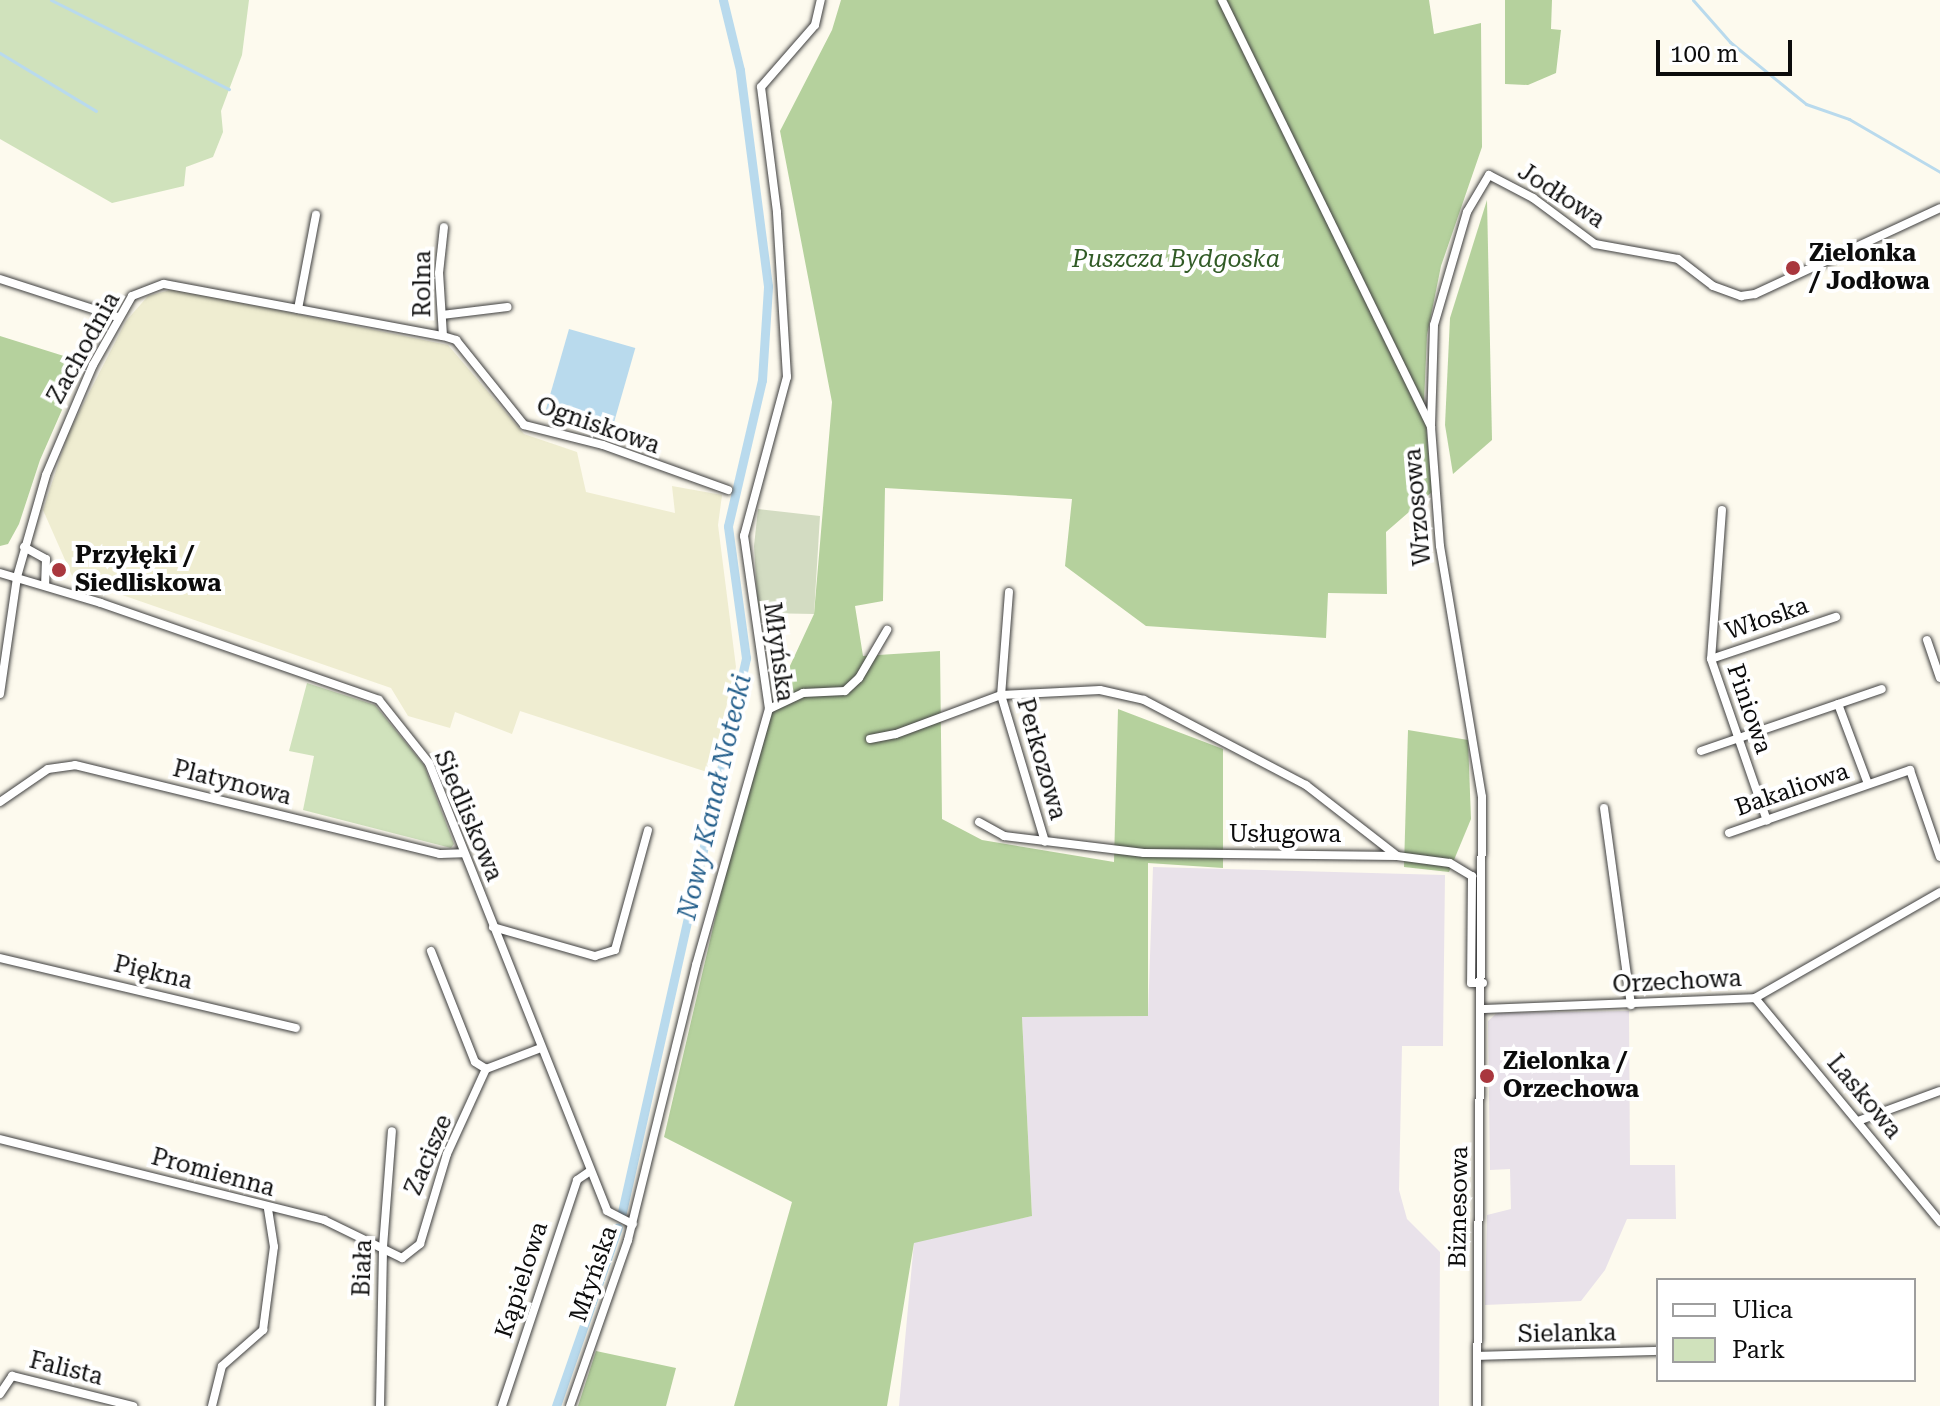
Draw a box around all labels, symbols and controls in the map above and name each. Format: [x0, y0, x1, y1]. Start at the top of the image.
scale bar [1660, 24, 1796, 74]
text: 100 m [1670, 40, 1738, 68]
street label: Jodłowa [1512, 157, 1610, 235]
place label: Zielonka / Jodłowa [1809, 240, 1930, 296]
park label: Puszcza Bydgoska [1072, 246, 1280, 274]
street label: Rolna [409, 251, 437, 317]
marker: Zielonka / Jodłowa [1784, 259, 1802, 277]
street label: Zachodnia [42, 287, 126, 409]
street label: Ogniskowa [533, 391, 663, 461]
street label: Wrzosowa [1399, 447, 1437, 567]
place label: Przyłęki / Siedliskowa [75, 542, 221, 598]
marker: Przyłęki / Siedliskowa [50, 561, 68, 579]
street label: Włoska [1722, 591, 1812, 647]
street label: Młyńska [757, 601, 799, 703]
street label: Piniowa [1720, 660, 1778, 758]
water label: Nowy Kanał Notecki [672, 671, 758, 923]
street label: Perkozowa [1010, 695, 1072, 823]
street label: Siedliskowa [428, 746, 508, 886]
street label: Platynowa [170, 754, 294, 812]
street label: Bakaliowa [1731, 757, 1853, 823]
street label: Usługowa [1229, 821, 1341, 849]
street label: Piękna [111, 950, 195, 996]
street label: Orzechowa [1612, 964, 1742, 1000]
place label: Zielonka / Orzechowa [1503, 1048, 1639, 1104]
street label: Laskowa [1821, 1049, 1907, 1145]
marker: Zielonka / Orzechowa [1478, 1067, 1496, 1085]
street label: Zacisze [399, 1110, 459, 1200]
street label: Promienna [148, 1143, 278, 1203]
street label: Biznesowa [1444, 1146, 1474, 1268]
street label: Kąpielowa [490, 1218, 554, 1342]
street label: Młyńska [564, 1222, 624, 1326]
street label: Biała [348, 1239, 378, 1297]
legend [1656, 1278, 1916, 1382]
text: Ulica [1732, 1296, 1793, 1324]
street label: Sielanka [1518, 1319, 1616, 1349]
text: Park [1732, 1336, 1785, 1364]
street label: Falista [26, 1346, 106, 1392]

